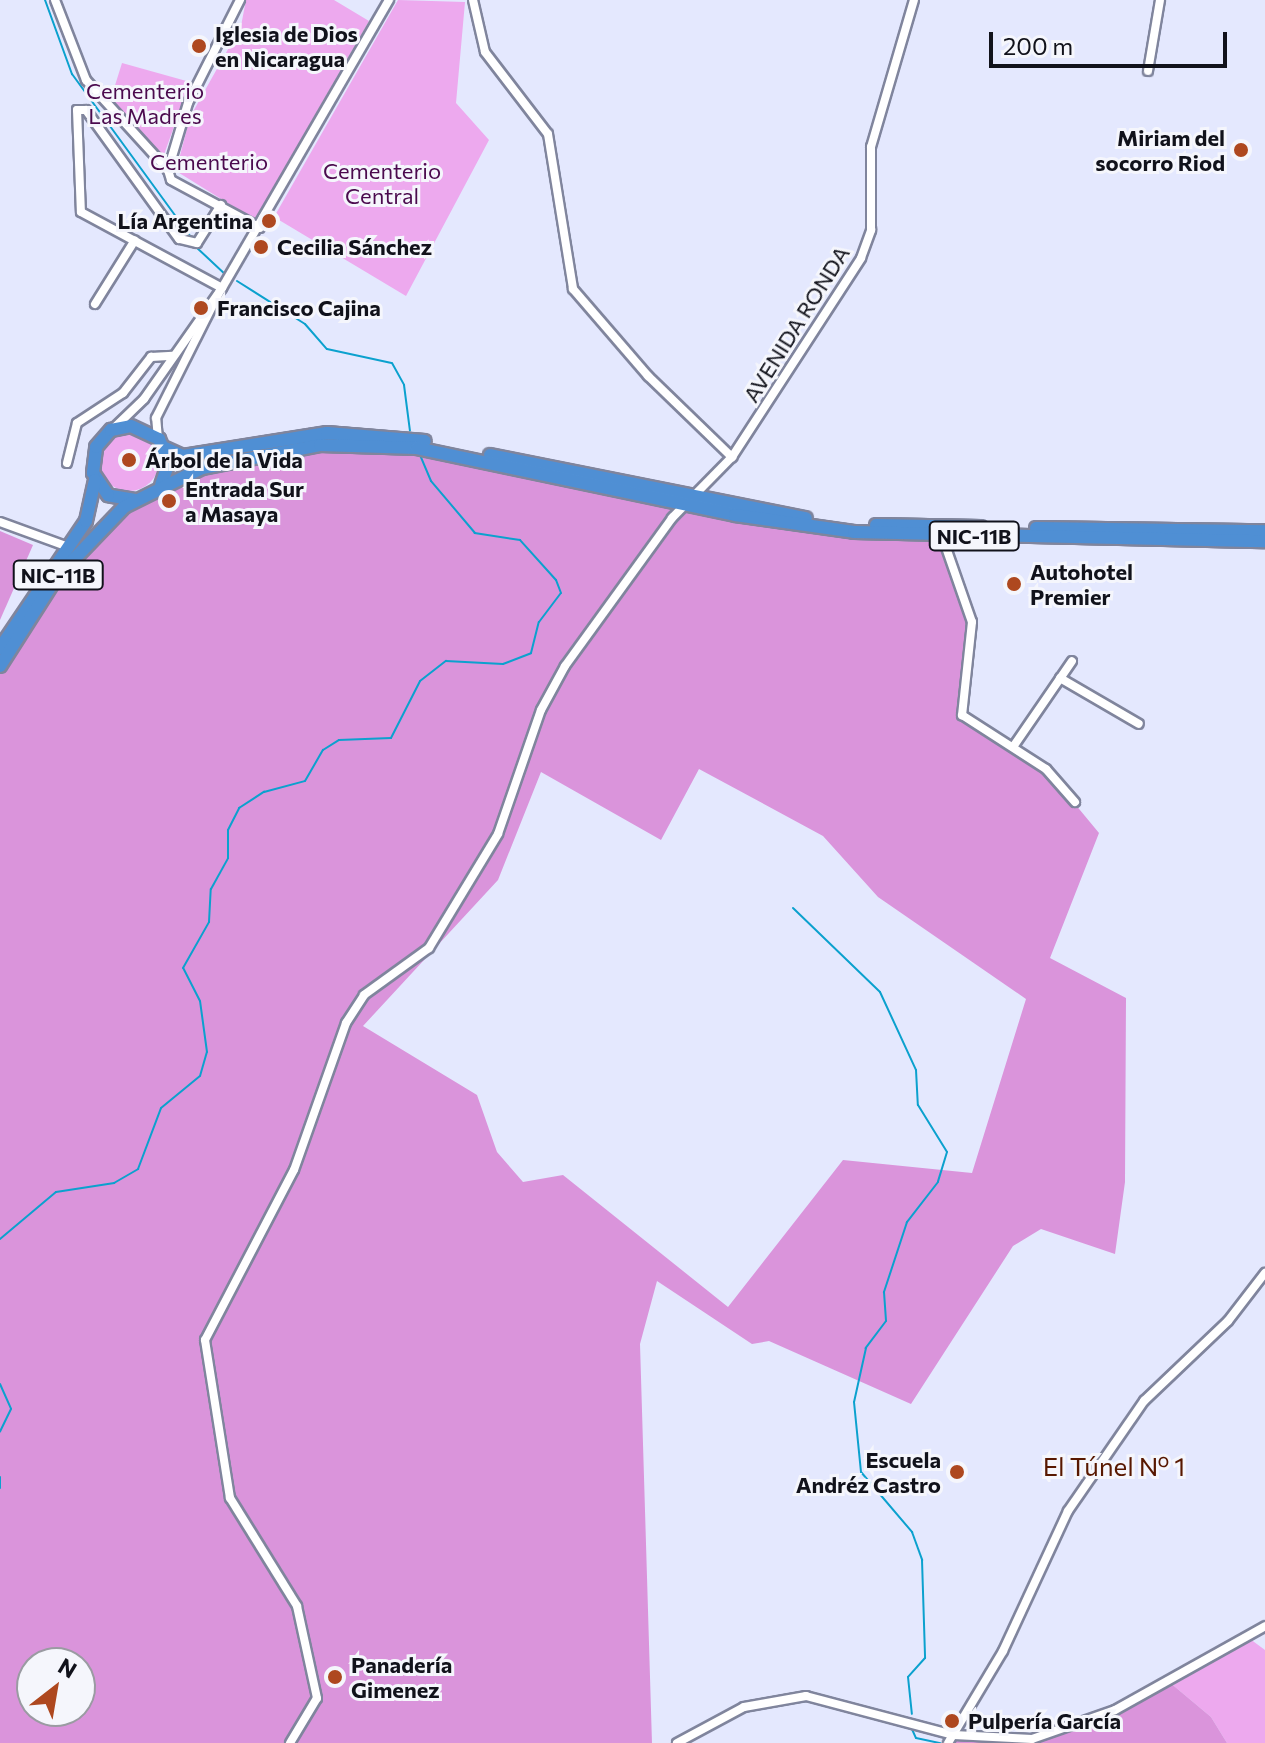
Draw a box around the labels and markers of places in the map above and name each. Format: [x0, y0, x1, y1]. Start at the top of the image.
place label: Iglesia de Dios en Nicaragua [215, 20, 358, 72]
marker: Iglesia de Dios en Nicaragua [190, 37, 208, 55]
place label: Miriam del socorro Riod [1095, 124, 1225, 176]
marker: Miriam del socorro Riod [1232, 141, 1250, 159]
place label: Lía Argentina [118, 208, 253, 234]
marker: Lía Argentina [260, 212, 278, 230]
place label: Cecilia Sánchez [277, 234, 432, 260]
marker: Cecilia Sánchez [252, 238, 270, 256]
place label: Francisco Cajina [217, 295, 381, 321]
marker: Francisco Cajina [192, 299, 210, 317]
place label: Árbol de la Vida [145, 447, 303, 473]
marker: Árbol de la Vida [120, 451, 138, 469]
place label: Entrada Sur a Masaya [185, 475, 304, 526]
marker: Entrada Sur a Masaya [160, 492, 178, 510]
place label: Autohotel Premier [1030, 558, 1133, 610]
marker: Autohotel Premier [1005, 575, 1023, 593]
place label: Escuela Andréz Castro [796, 1446, 941, 1498]
marker: Escuela Andréz Castro [948, 1463, 966, 1481]
place label: Panadería Gimenez [351, 1651, 452, 1702]
marker: Panadería Gimenez [326, 1668, 344, 1686]
place label: Pulpería García [968, 1708, 1121, 1734]
marker: Pulpería García [943, 1712, 961, 1730]

